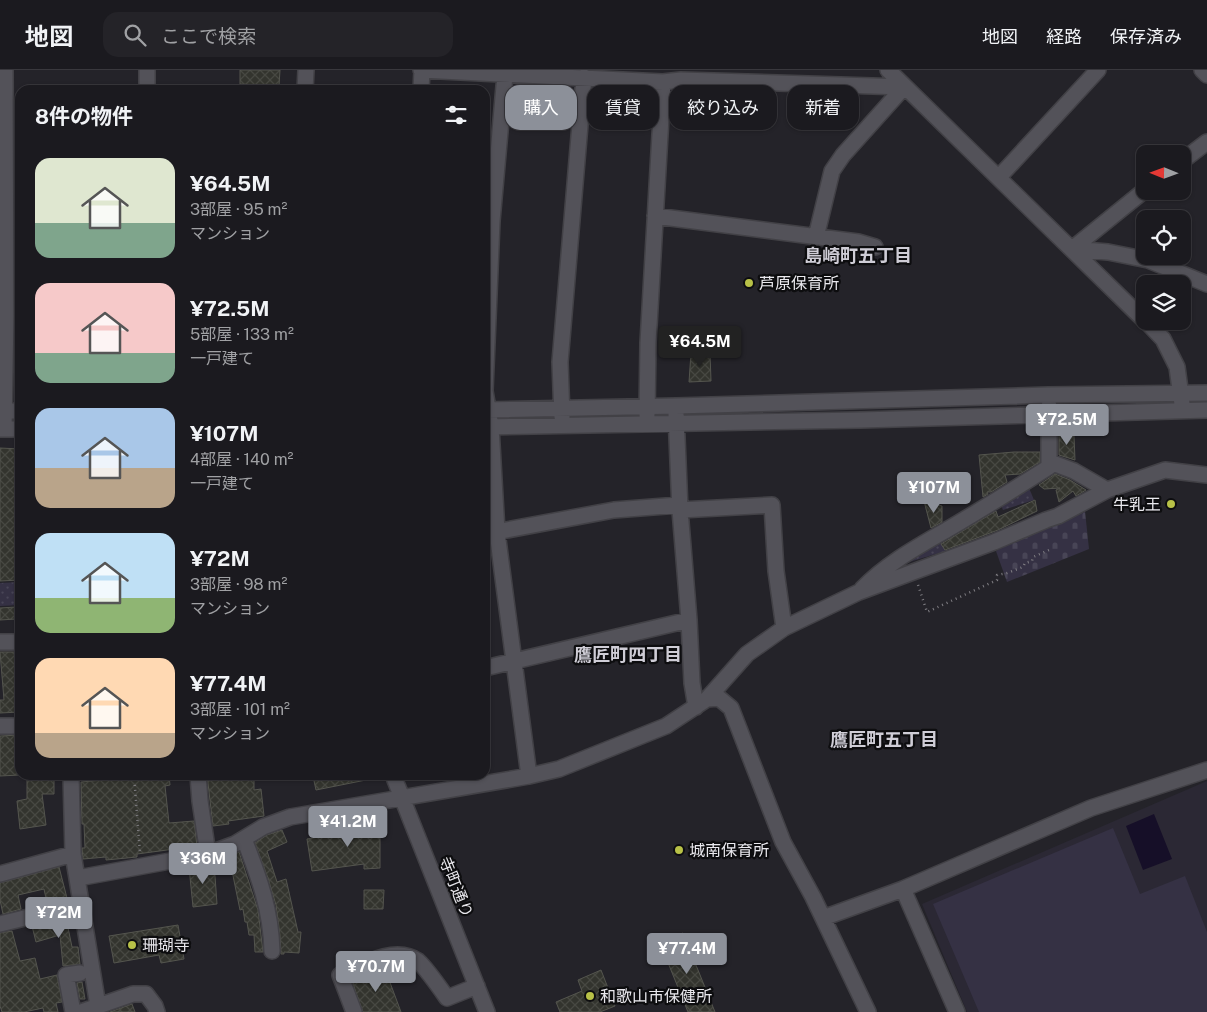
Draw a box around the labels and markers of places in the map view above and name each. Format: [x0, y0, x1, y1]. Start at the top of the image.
place label: 芦原保育所 [759, 274, 839, 293]
marker: 芦原保育所 [743, 277, 755, 289]
pin: ¥64.5M [659, 326, 741, 368]
pin: ¥72.5M [1026, 404, 1108, 446]
pin: ¥107M [899, 472, 969, 514]
place label: 牛乳王 [1113, 495, 1161, 514]
marker: 牛乳王 [1165, 498, 1177, 510]
pin: ¥41.2M [307, 806, 389, 848]
place label: 城南保育所 [689, 841, 769, 860]
pin: ¥36M [173, 842, 233, 885]
marker: 城南保育所 [673, 844, 685, 856]
pin: ¥72M [29, 896, 89, 939]
pin: ¥77.4M [646, 932, 728, 975]
place label: 珊瑚寺 [142, 936, 190, 955]
marker: 珊瑚寺 [126, 939, 138, 951]
pin: ¥70.7M [335, 950, 417, 993]
place label: 和歌山市保健所 [600, 987, 712, 1006]
marker: 和歌山市保健所 [584, 990, 596, 1002]

